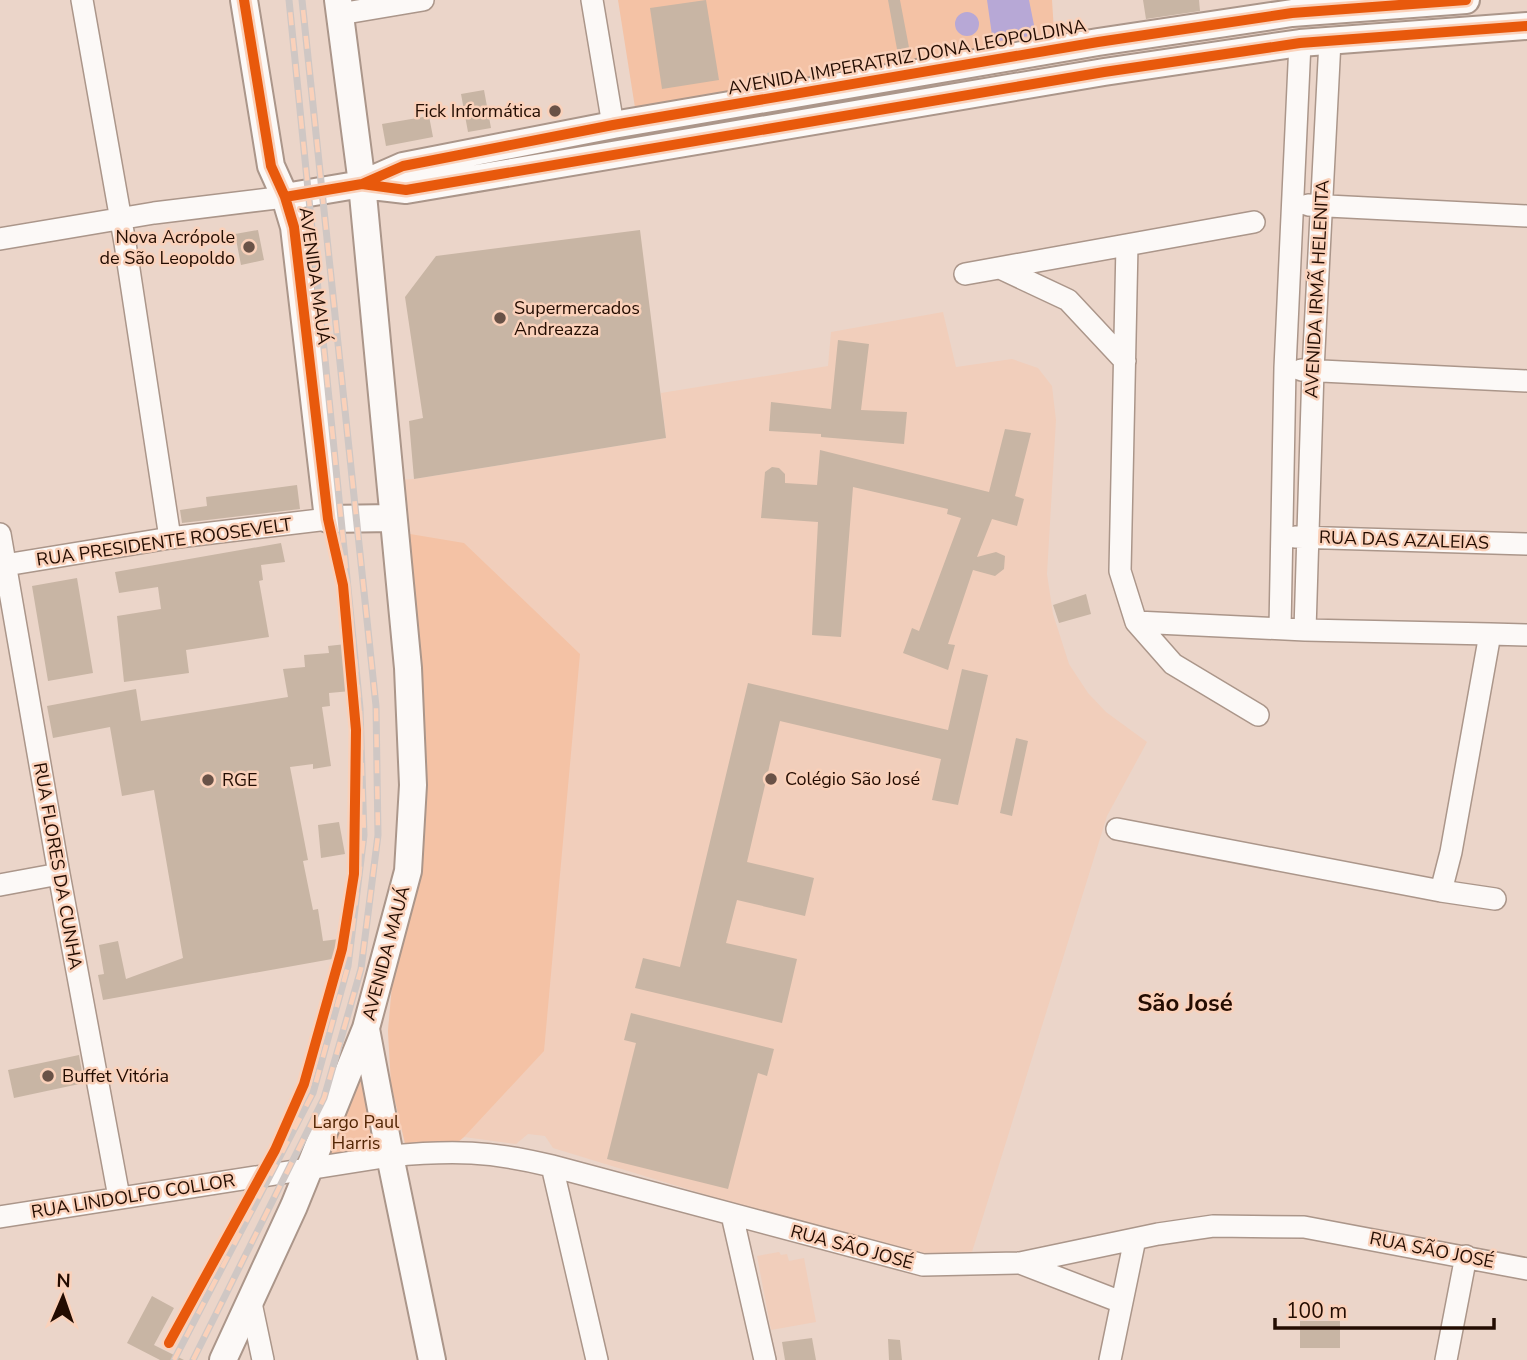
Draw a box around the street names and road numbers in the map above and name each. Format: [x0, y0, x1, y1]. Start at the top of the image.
street label: AVENIDA IMPERATRIZ DONA LEOPOLDINA [726, 14, 1088, 100]
street label: AVENIDA IRMÃ HELENITA [1299, 179, 1335, 399]
street label: AVENIDA MAUÁ [293, 206, 337, 346]
street label: RUA PRESIDENTE ROOSEVELT [35, 512, 293, 572]
street label: RUA DAS AZALEIAS [1319, 525, 1489, 555]
street label: RUA FLORES DA CUNHA [28, 761, 88, 971]
street label: AVENIDA MAUÁ [356, 883, 416, 1023]
street label: RUA LINDOLFO COLLOR [30, 1168, 236, 1224]
street label: RUA SÃO JOSÉ [788, 1219, 916, 1275]
street label: RUA SÃO JOSÉ [1368, 1226, 1496, 1274]

